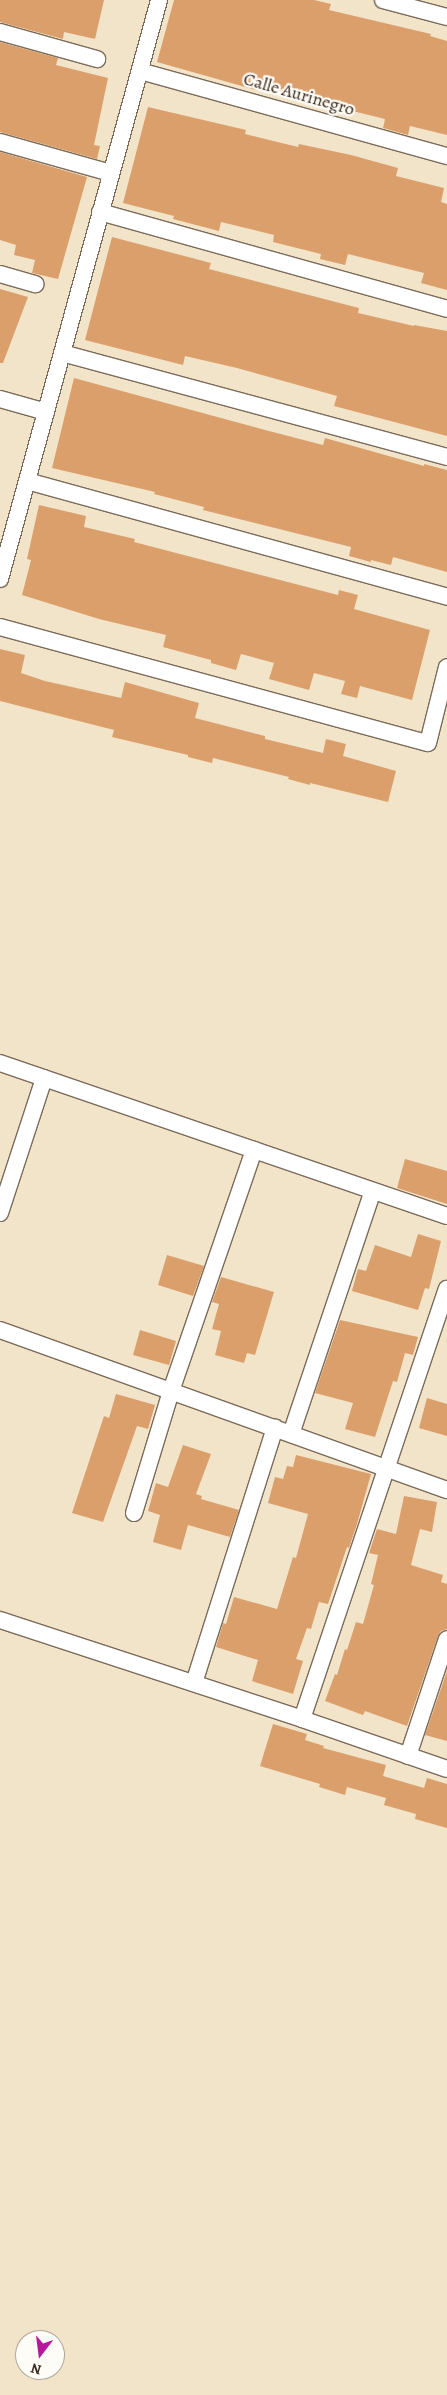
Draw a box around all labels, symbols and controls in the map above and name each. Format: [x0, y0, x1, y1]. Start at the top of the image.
street label: Calle Aurinegro [241, 68, 357, 120]
north arrow [15, 2330, 65, 2380]
text: N [29, 2359, 44, 2380]

